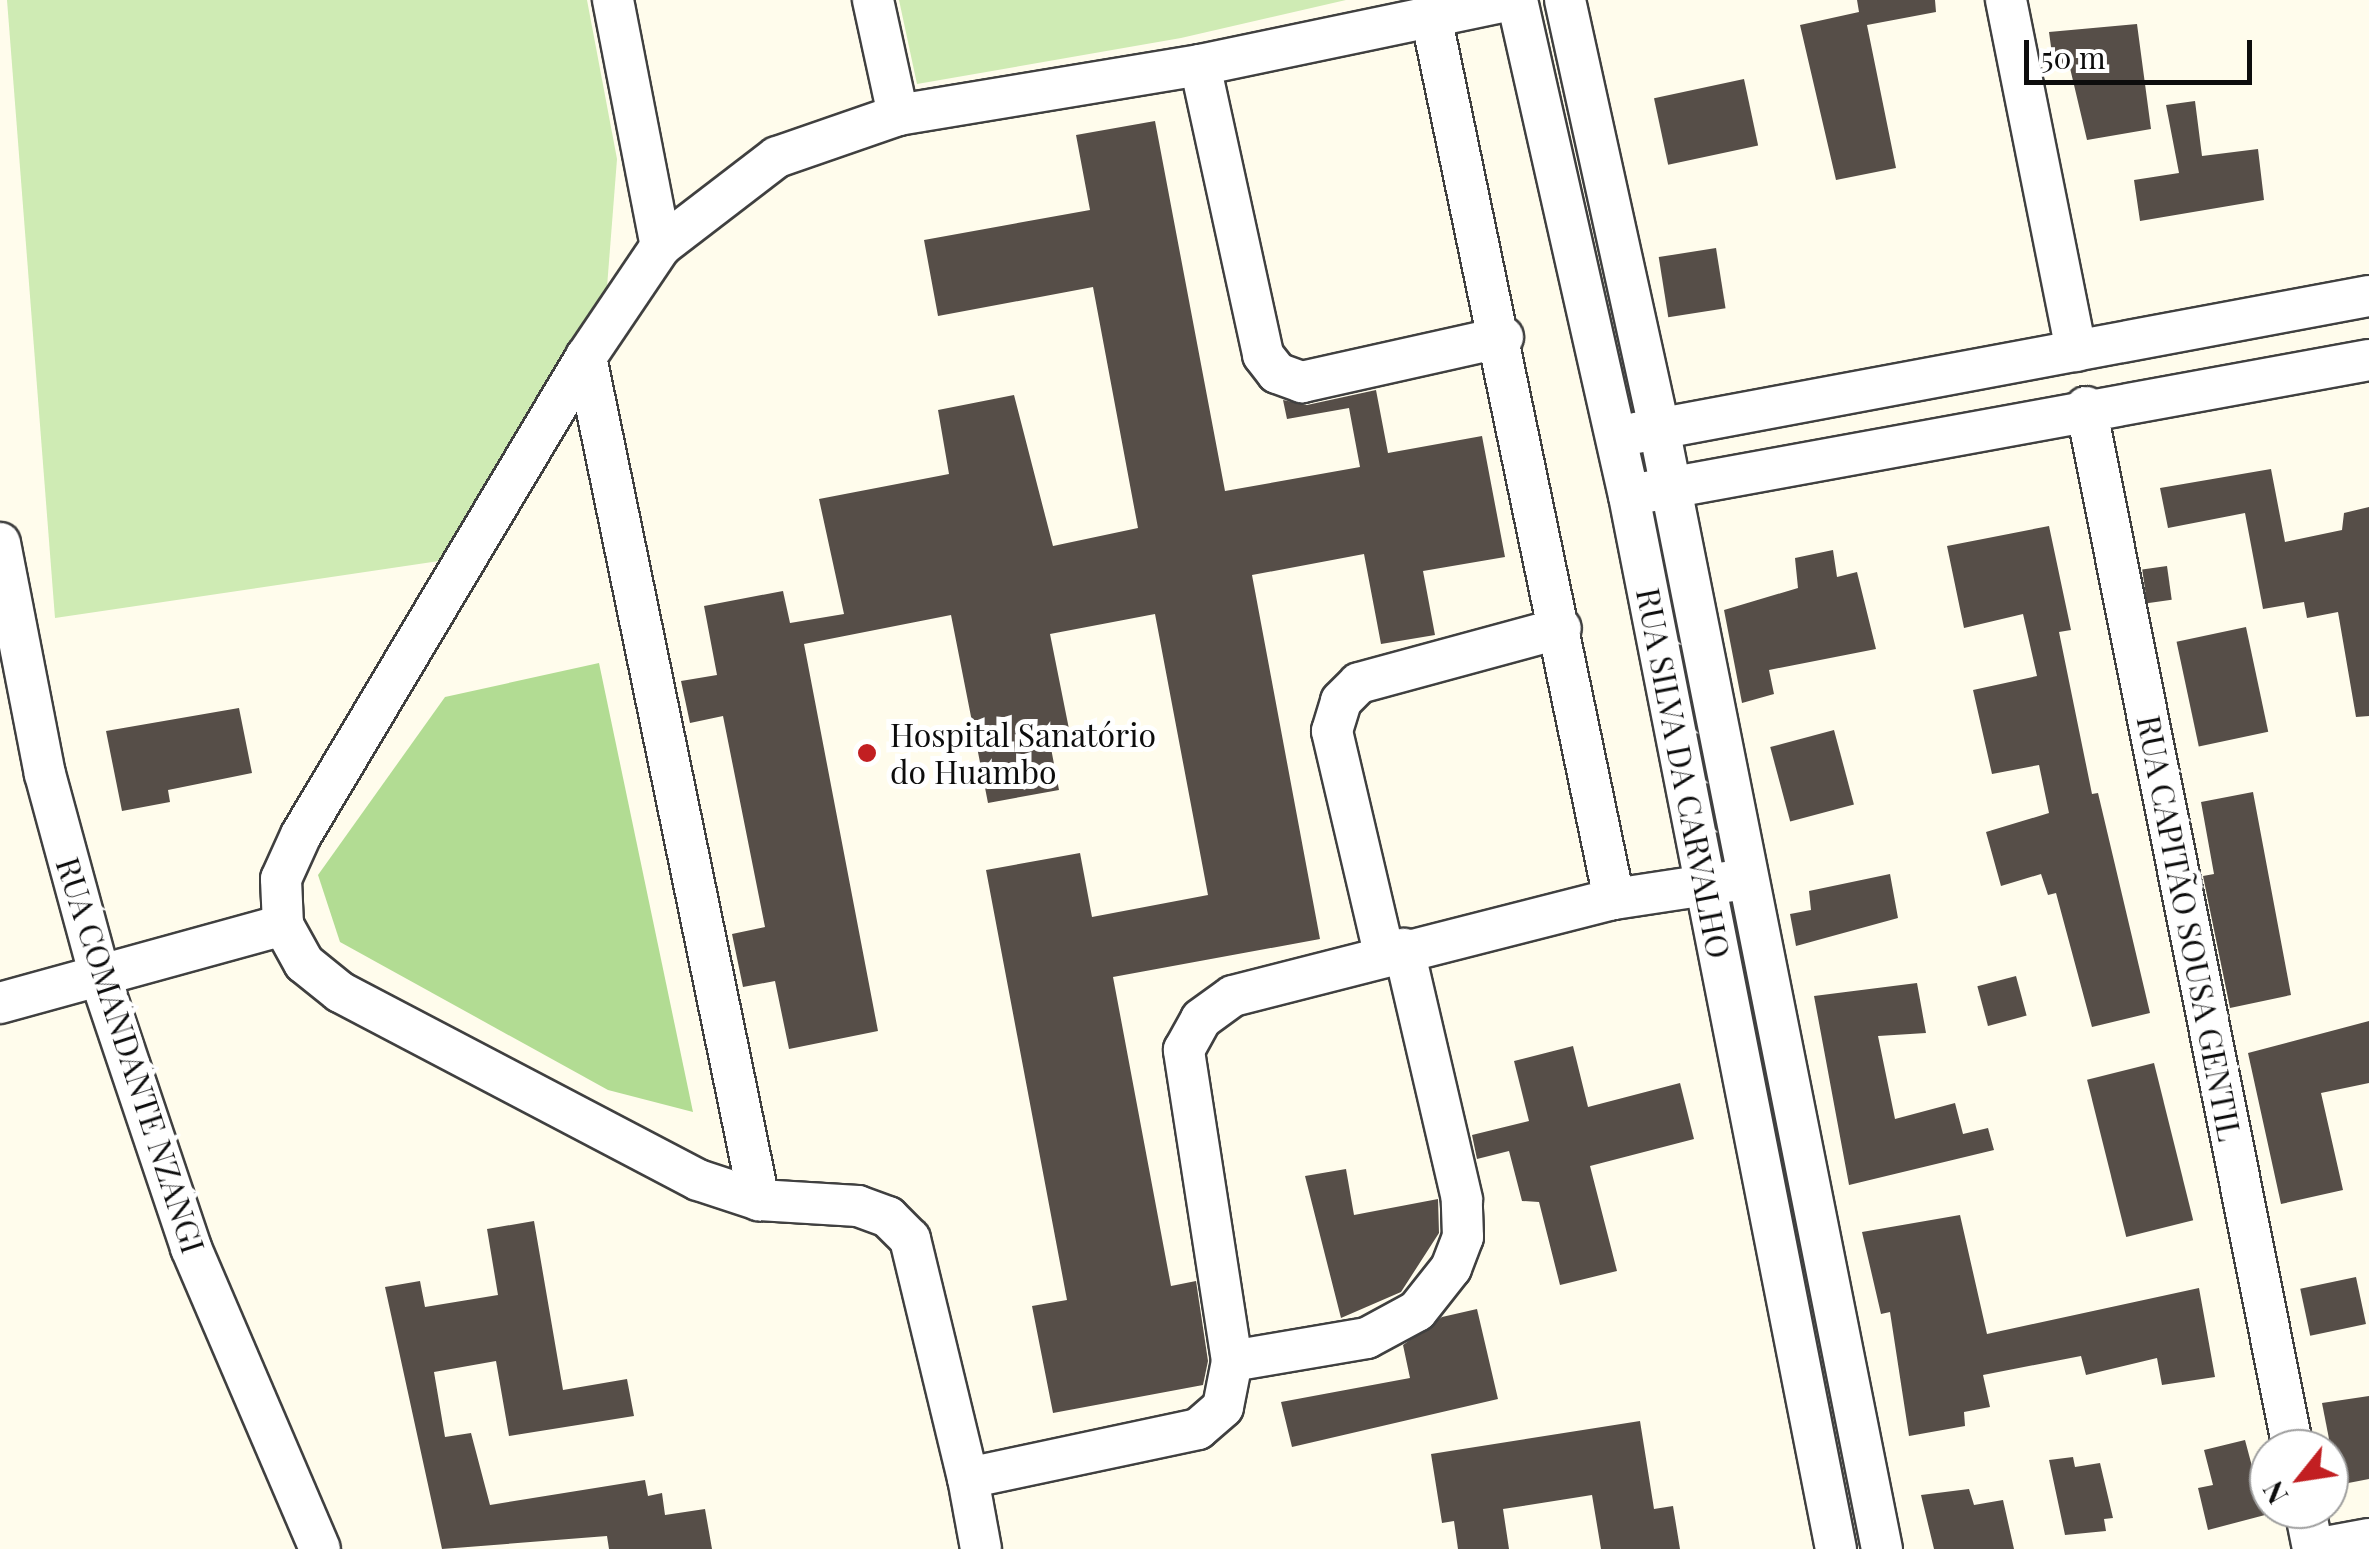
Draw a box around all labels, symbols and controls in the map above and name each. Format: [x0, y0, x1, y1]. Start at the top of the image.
scale bar [2029, 20, 2256, 82]
text: 50 m [2041, 37, 2106, 77]
street label: RUA SILVA DA CARVALHO [1629, 585, 1739, 961]
street label: RUA CAPITÃO SOUSA GENTIL [2130, 712, 2250, 1144]
place label: Hospital Sanatório do Huambo [890, 716, 1156, 791]
marker: Hospital Sanatório do Huambo [854, 740, 880, 766]
street label: RUA COMANDANTE NZANGI [49, 852, 213, 1258]
north arrow [2249, 1429, 2349, 1529]
text: N [2253, 1475, 2295, 1511]

